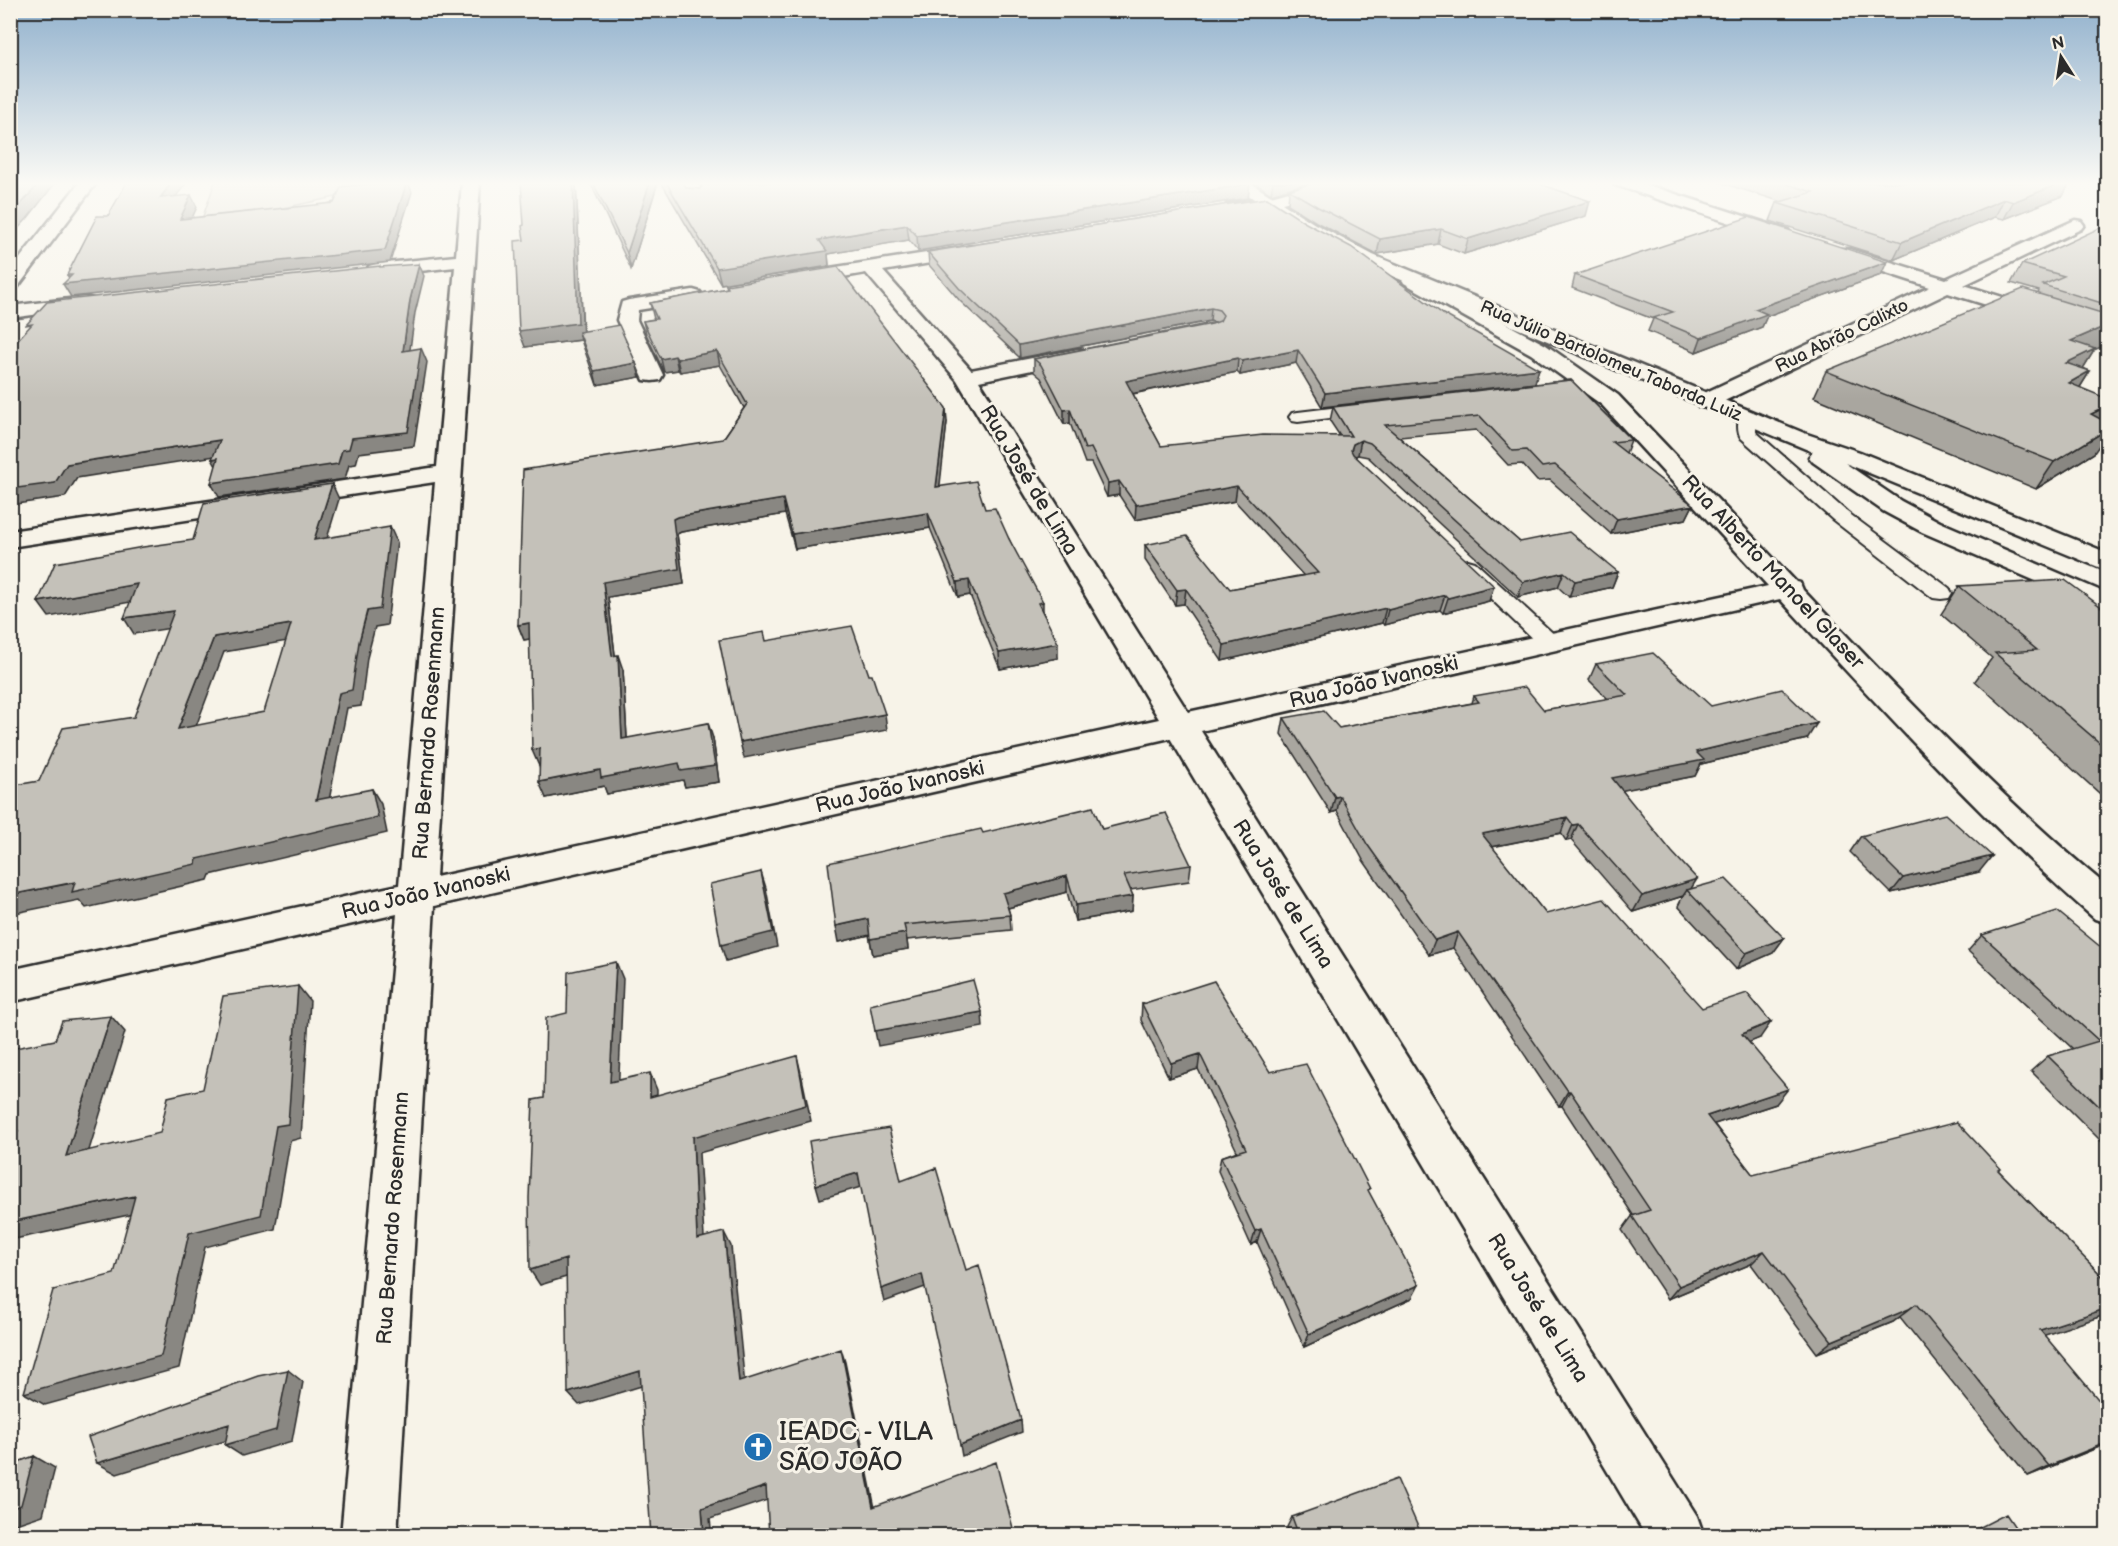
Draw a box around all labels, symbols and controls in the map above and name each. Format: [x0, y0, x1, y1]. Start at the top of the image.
north arrow [2031, 27, 2091, 87]
text: N [2050, 33, 2066, 54]
street label: Rua Abrão Calixto [1772, 295, 1912, 377]
street label: Rua Júlio Bartolomeu Taborda Luiz [1477, 296, 1745, 426]
street label: Rua José de Lima [974, 400, 1084, 560]
street label: Rua Alberto Manoel Glaser [1676, 470, 1870, 675]
street label: Rua Bernardo Rosenmann [408, 606, 450, 860]
street label: Rua João Ivanoski [1287, 650, 1461, 714]
street label: Rua João Ivanoski [813, 755, 987, 819]
street label: Rua José de Lima [1227, 815, 1339, 973]
street label: Rua João Ivanoski [339, 861, 513, 925]
street label: Rua Bernardo Rosenmann [372, 1091, 414, 1345]
street label: Rua José de Lima [1482, 1229, 1594, 1387]
place label: IEADC - VILA SÃO JOÃO [779, 1417, 933, 1478]
church icon: IEADC - VILA SÃO JOÃO [742, 1431, 774, 1463]

